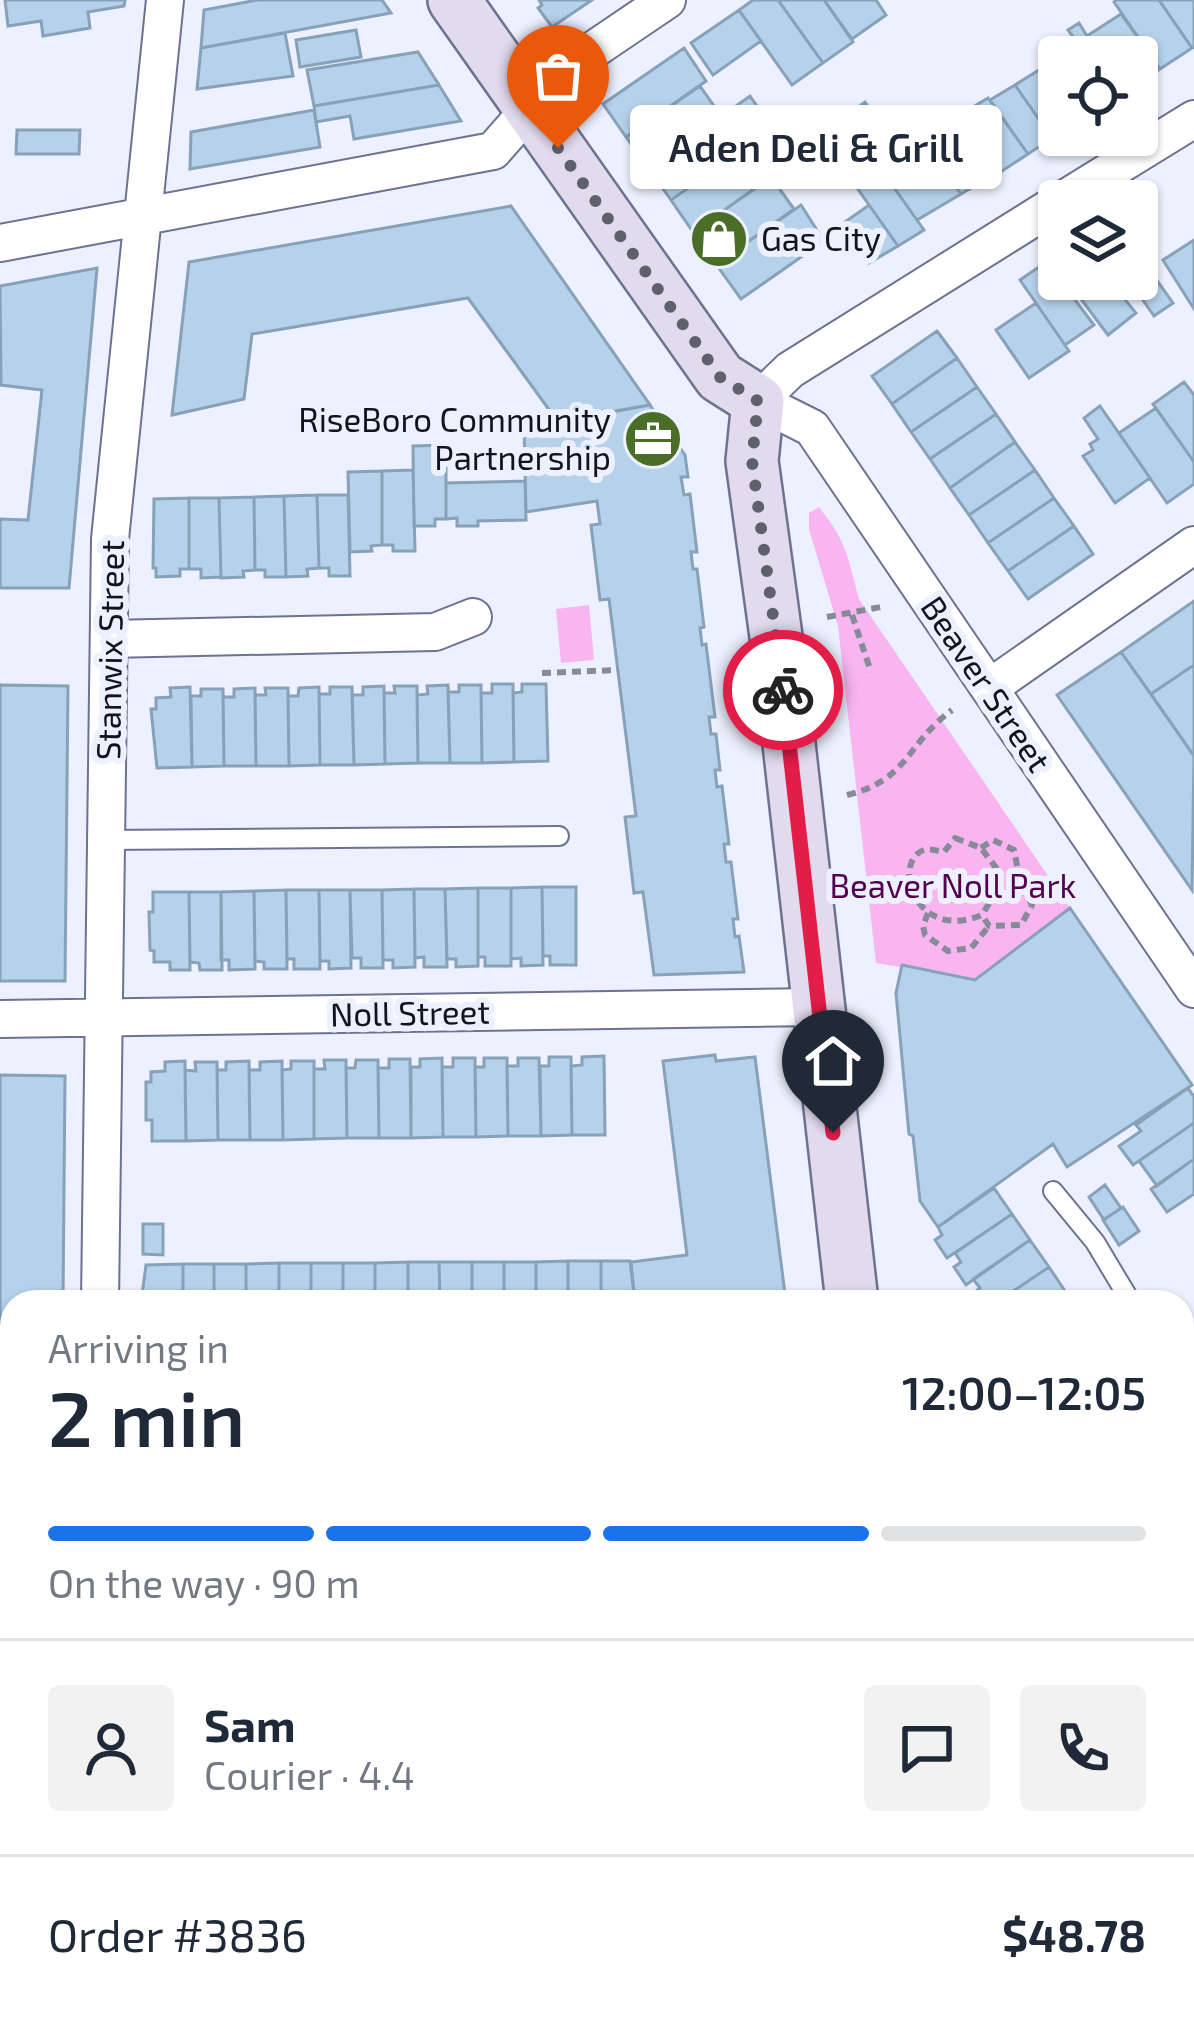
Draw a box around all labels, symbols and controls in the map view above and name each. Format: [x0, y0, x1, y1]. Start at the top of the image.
pin [507, 25, 609, 148]
map controls [1038, 36, 1158, 300]
button: locate [1038, 36, 1158, 156]
icon: bag [525, 43, 591, 109]
callout: Aden Deli & Grill [630, 106, 1002, 190]
text: Aden Deli & Grill [669, 123, 963, 170]
button: layers [1038, 180, 1158, 300]
shop icon: Gas City [688, 208, 750, 270]
place label: Gas City [761, 218, 881, 258]
place label: RiseBoro Community Partnership [298, 399, 611, 477]
office icon: RiseBoro Community Partnership [622, 408, 684, 470]
street label: Stanwix Street [87, 540, 131, 760]
street label: Beaver Street [914, 588, 1060, 779]
courier [723, 630, 843, 750]
icon: bike [750, 657, 816, 723]
park label: Beaver Noll Park [830, 865, 1077, 905]
street label: Noll Street [330, 991, 490, 1033]
pin [782, 1010, 884, 1133]
icon: home [800, 1028, 866, 1094]
text: Arriving in [48, 1324, 229, 1371]
text: 12:00–12:05 [902, 1365, 1146, 1419]
text: 2 min [48, 1369, 245, 1463]
text: On the way · 90 m [48, 1559, 360, 1606]
button: person [48, 1685, 174, 1811]
button: chat [864, 1685, 990, 1811]
button: phone [1020, 1685, 1146, 1811]
text: Sam [204, 1697, 296, 1751]
text: Courier · 4.4 [204, 1751, 415, 1798]
text: Order #3836 [48, 1907, 307, 1961]
text: $48.78 [1002, 1907, 1146, 1961]

